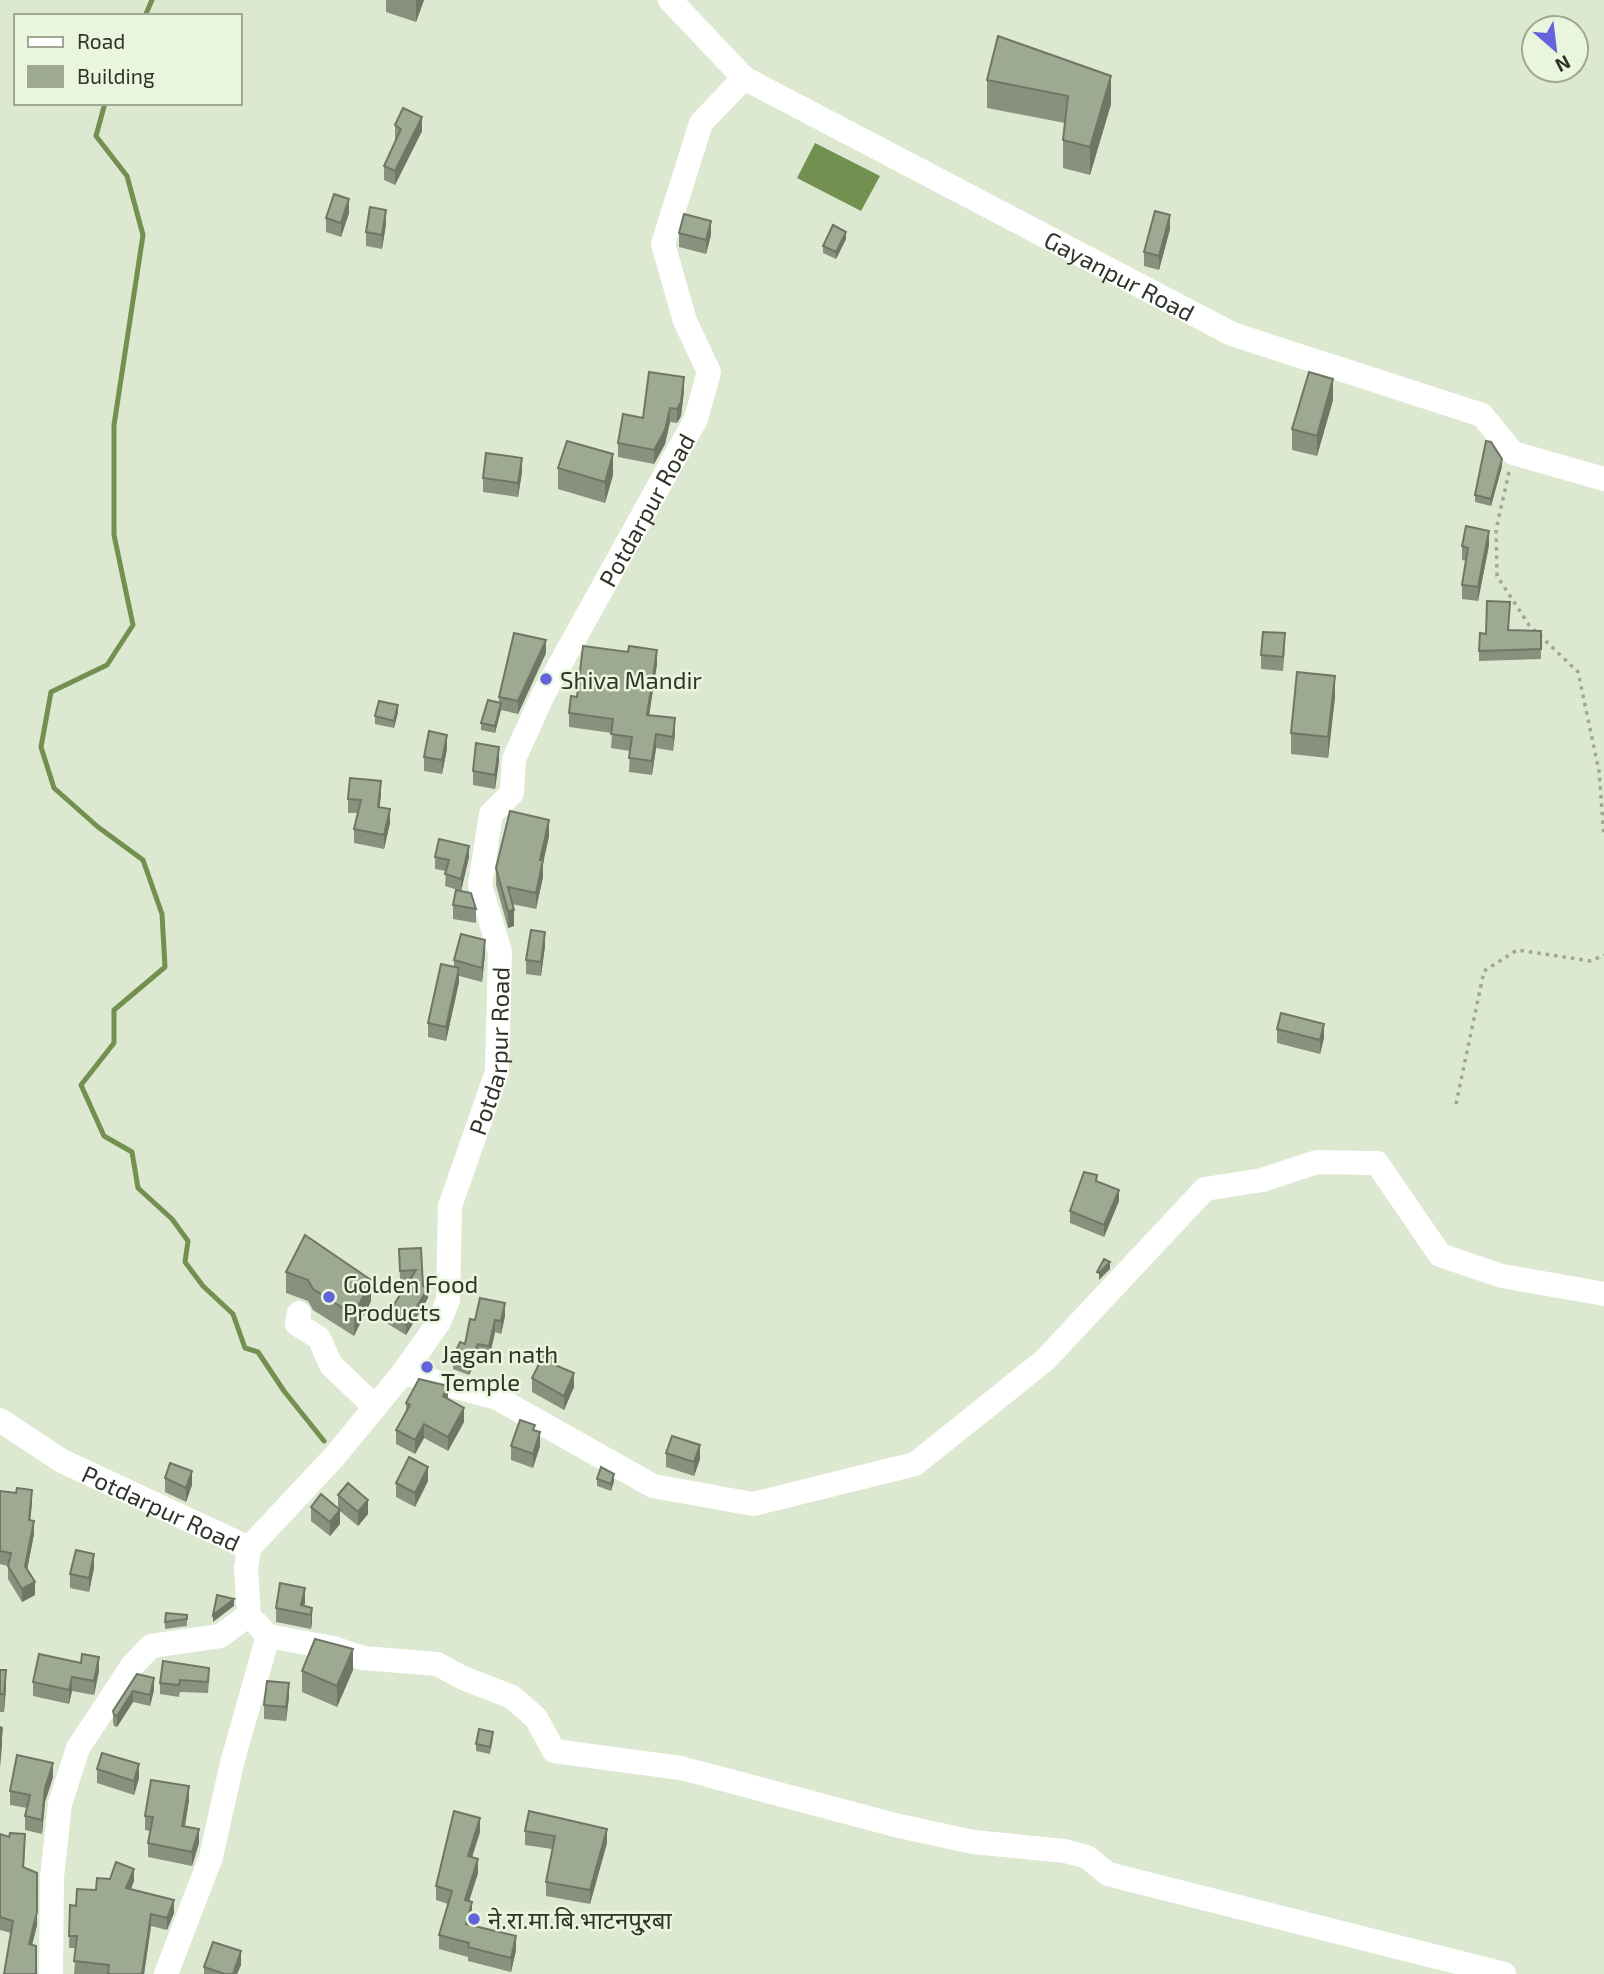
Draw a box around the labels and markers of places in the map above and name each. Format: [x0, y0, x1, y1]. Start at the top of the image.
place label: Shiva Mandir [560, 665, 702, 694]
marker: Shiva Mandir [538, 671, 554, 687]
place label: Golden Food Products [343, 1269, 478, 1326]
marker: Golden Food Products [321, 1289, 337, 1305]
place label: Jagan nath Temple [441, 1339, 558, 1396]
marker: Jagan nath Temple [419, 1359, 435, 1375]
place label: ने.रा.मा.बि.भाटनपु्रबा [488, 1905, 672, 1936]
marker: ने.रा.मा.बि.भाटनपु्रबा [466, 1911, 482, 1927]

